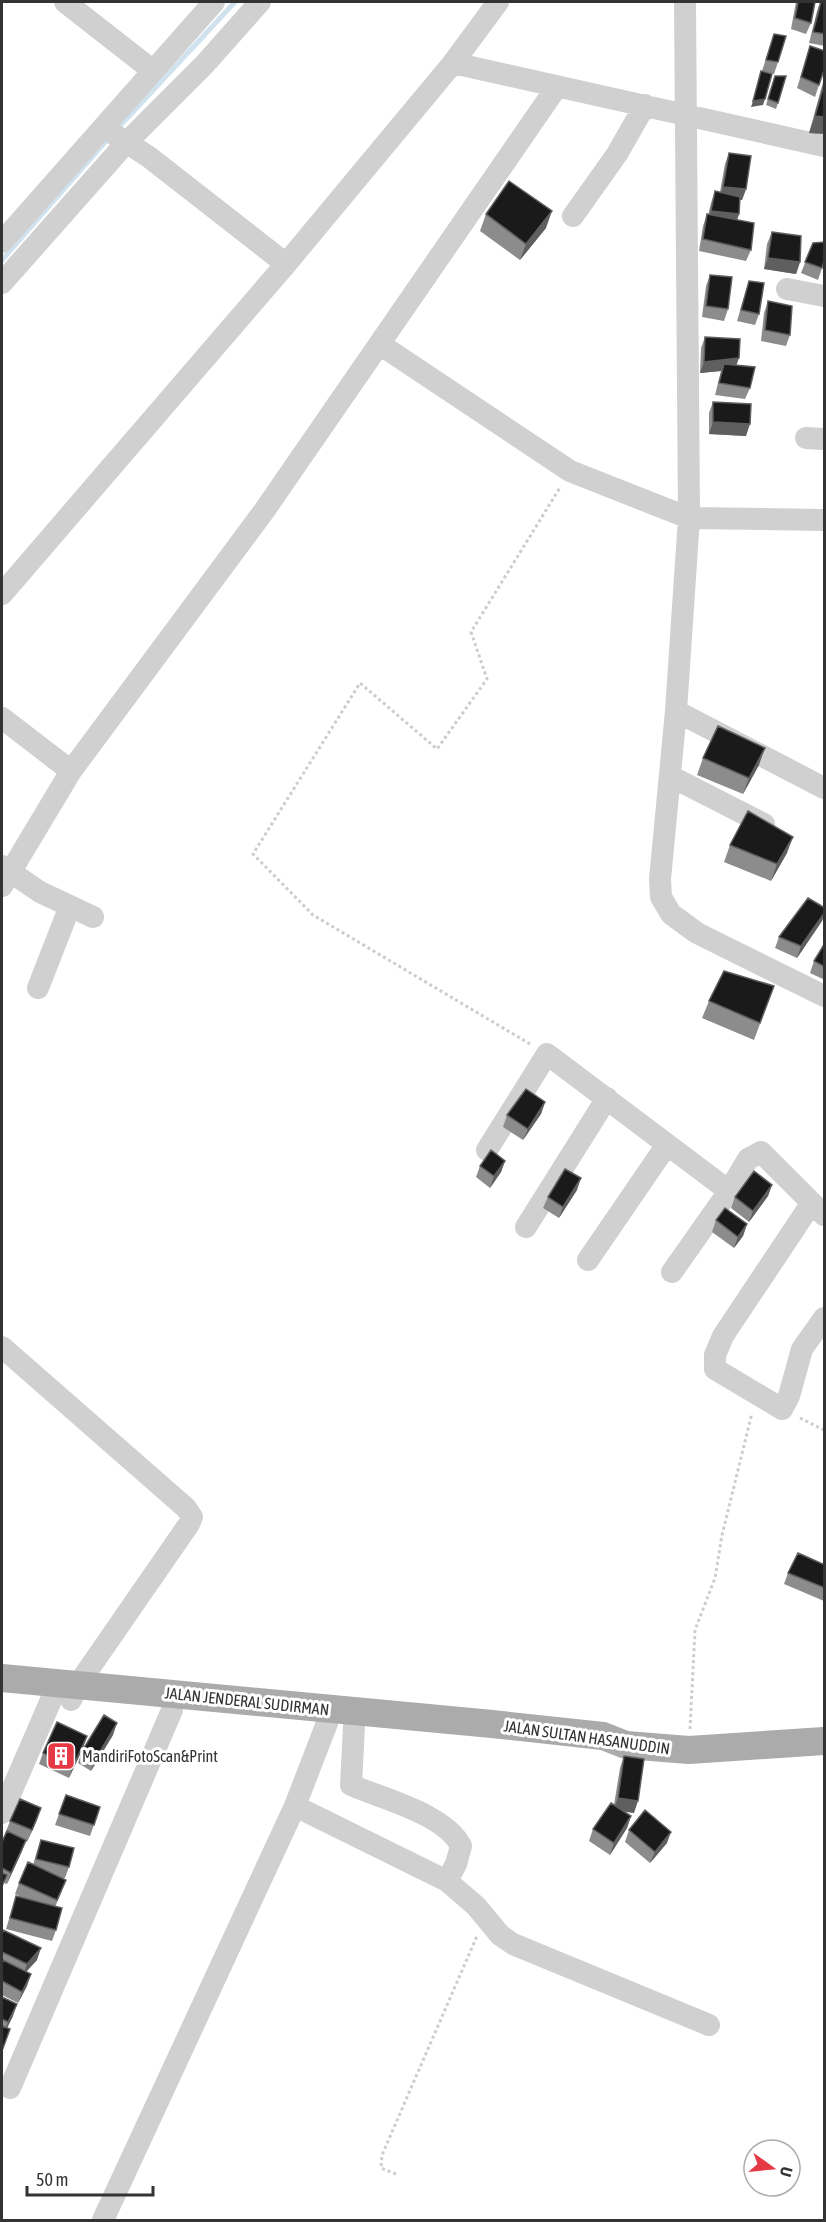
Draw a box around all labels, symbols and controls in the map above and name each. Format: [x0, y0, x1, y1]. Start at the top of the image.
street label: JALAN JENDERAL SUDIRMAN [164, 1683, 330, 1719]
street label: JALAN SULTAN HASANUDDIN [503, 1716, 671, 1758]
building icon: MandiriFotoScan&Print [45, 1740, 77, 1772]
place label: MandiriFotoScan&Print [82, 1747, 218, 1765]
north arrow [742, 2138, 802, 2198]
scale bar [27, 2159, 153, 2197]
text: U [777, 2165, 796, 2179]
text: 50 m [36, 2169, 68, 2190]

